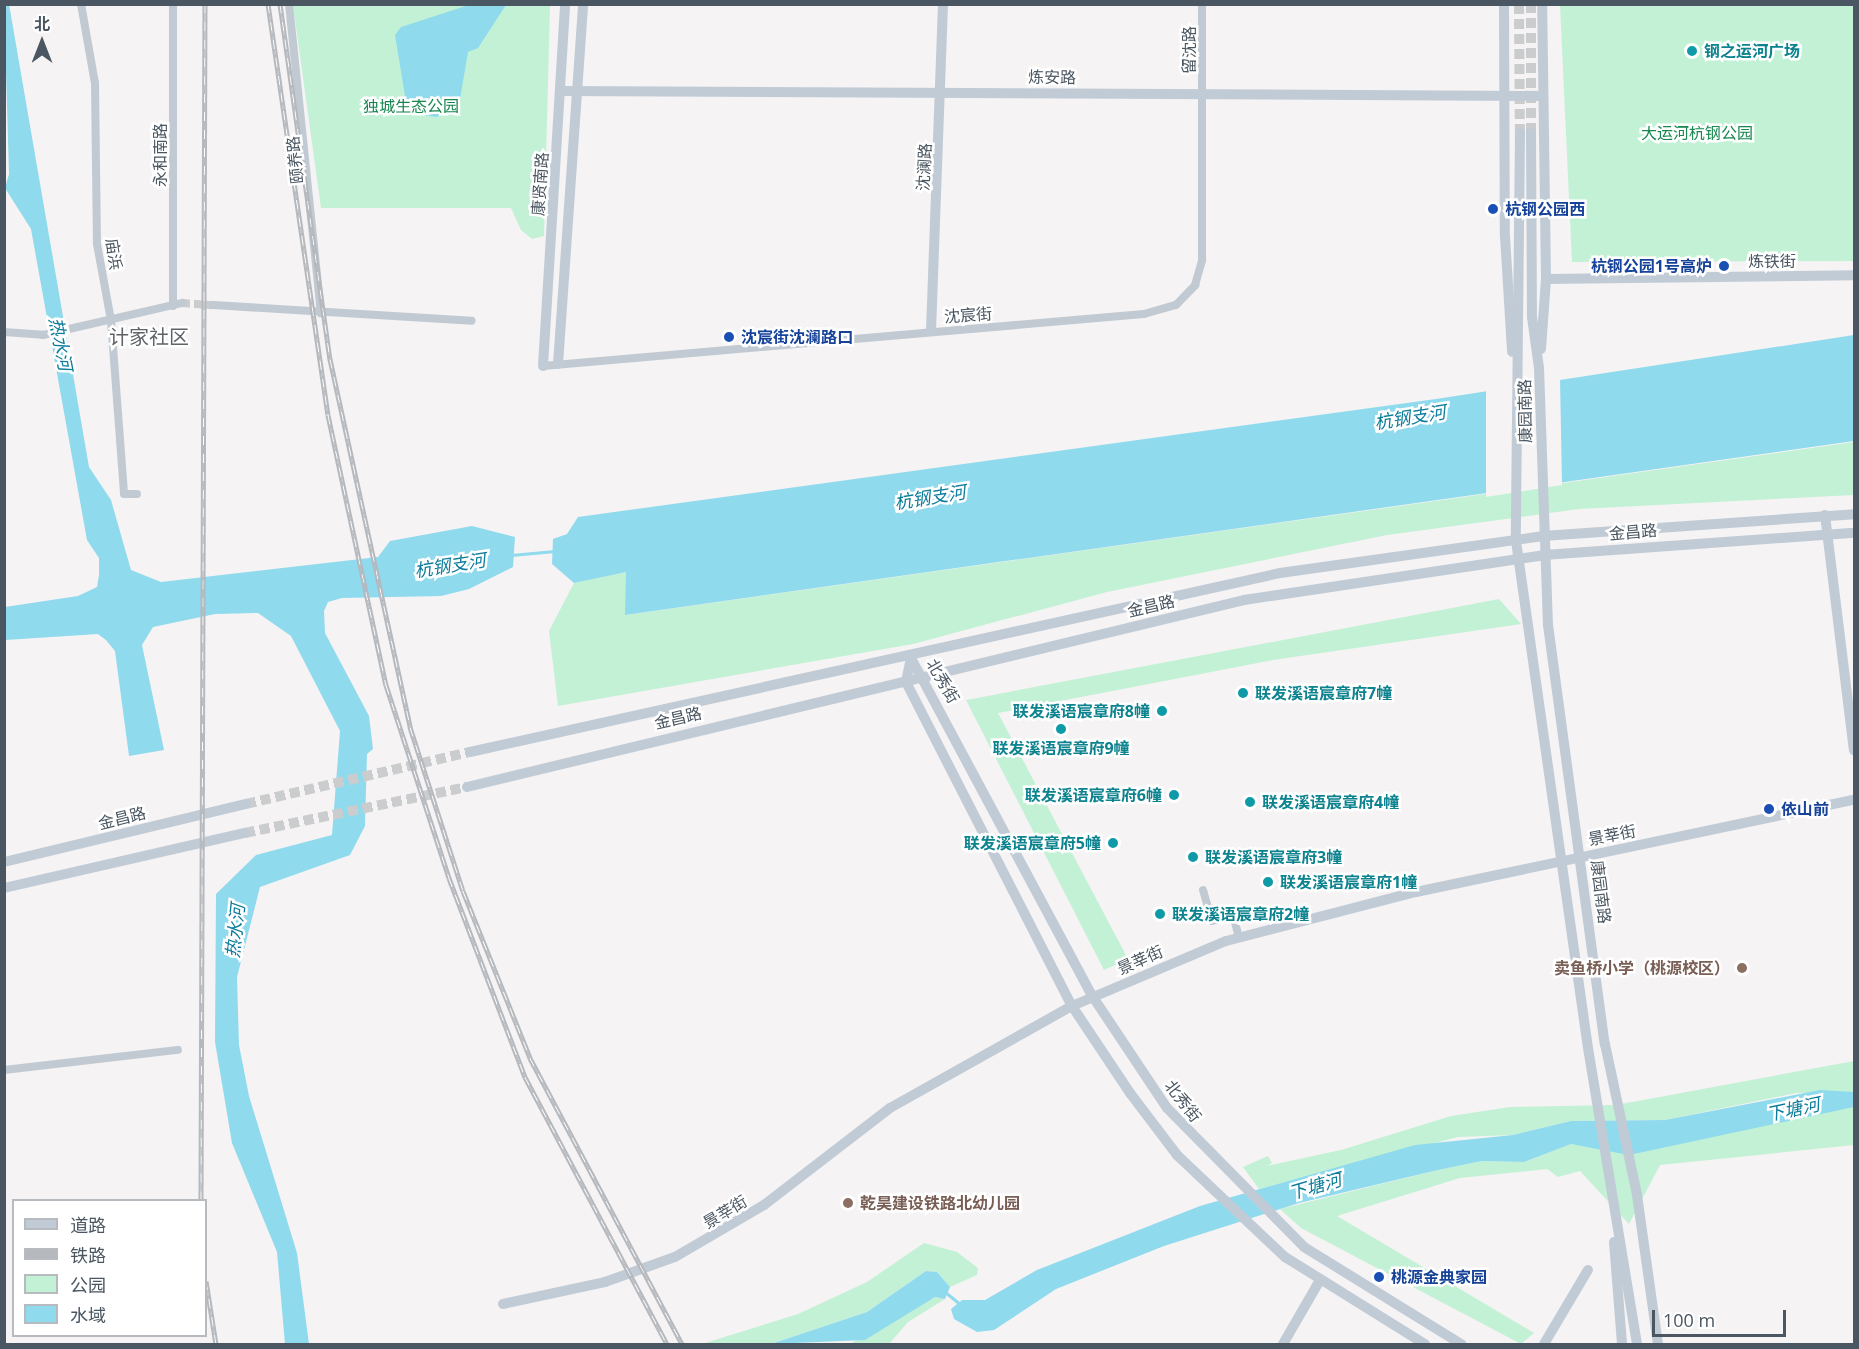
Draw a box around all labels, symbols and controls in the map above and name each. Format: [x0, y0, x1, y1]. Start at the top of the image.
north arrow [12, 12, 72, 72]
text: 北 [34, 13, 50, 35]
street label: 留沈路 [1179, 26, 1199, 74]
place label: 钢之运河广场 [1704, 41, 1800, 61]
marker: 钢之运河广场 [1685, 44, 1699, 58]
street label: 炼安路 [1028, 67, 1076, 87]
park label: 独城生态公园 [363, 96, 459, 116]
street label: 永和南路 [150, 123, 170, 187]
park label: 大运河杭钢公园 [1641, 123, 1753, 143]
street label: 颐养路 [283, 135, 307, 185]
street label: 沈澜路 [913, 143, 935, 191]
street label: 康贤南路 [528, 151, 552, 217]
place label: 杭钢公园西 [1505, 199, 1585, 219]
marker: 杭钢公园西 [1486, 202, 1500, 216]
street label: 庙浜 [102, 237, 126, 271]
street label: 炼铁街 [1748, 251, 1796, 271]
place label: 杭钢公园1号高炉 [1591, 256, 1712, 276]
marker: 杭钢公园1号高炉 [1717, 259, 1731, 273]
street label: 沈宸街 [943, 304, 993, 326]
water label: 热水河 [45, 315, 77, 373]
district label: 计家社区 [109, 324, 189, 348]
place label: 沈宸街沈澜路口 [741, 327, 853, 347]
marker: 沈宸街沈澜路口 [722, 330, 736, 344]
street label: 康园南路 [1515, 379, 1535, 443]
water label: 杭钢支河 [1373, 401, 1447, 433]
water label: 杭钢支河 [893, 481, 967, 513]
street label: 金昌路 [1608, 520, 1658, 544]
water label: 杭钢支河 [413, 549, 487, 581]
street label: 金昌路 [1125, 591, 1177, 621]
street label: 北秀街 [923, 655, 963, 707]
place label: 联发溪语宸章府7幢 [1255, 683, 1392, 703]
marker: 联发溪语宸章府7幢 [1236, 686, 1250, 700]
place label: 联发溪语宸章府8幢 [1013, 701, 1150, 721]
street label: 金昌路 [652, 703, 704, 733]
marker: 联发溪语宸章府8幢 [1155, 704, 1169, 718]
marker: 联发溪语宸章府9幢 [1054, 722, 1068, 736]
place label: 联发溪语宸章府9幢 [992, 738, 1130, 758]
place label: 联发溪语宸章府6幢 [1025, 785, 1162, 805]
marker: 联发溪语宸章府6幢 [1167, 788, 1181, 802]
place label: 联发溪语宸章府4幢 [1262, 792, 1399, 812]
marker: 联发溪语宸章府4幢 [1243, 795, 1257, 809]
place label: 依山前 [1781, 799, 1829, 819]
marker: 依山前 [1762, 802, 1776, 816]
street label: 金昌路 [96, 803, 148, 833]
street label: 景莘街 [1587, 821, 1637, 849]
place label: 联发溪语宸章府5幢 [964, 833, 1101, 853]
marker: 联发溪语宸章府5幢 [1106, 836, 1120, 850]
place label: 联发溪语宸章府3幢 [1205, 847, 1342, 867]
marker: 联发溪语宸章府3幢 [1186, 850, 1200, 864]
street label: 康园南路 [1588, 859, 1614, 925]
place label: 联发溪语宸章府1幢 [1280, 872, 1417, 892]
marker: 联发溪语宸章府1幢 [1261, 875, 1275, 889]
water label: 热水河 [221, 903, 249, 959]
place label: 联发溪语宸章府2幢 [1172, 904, 1309, 924]
marker: 联发溪语宸章府2幢 [1153, 907, 1167, 921]
street label: 景莘街 [1114, 941, 1166, 979]
place label: 卖鱼桥小学（桃源校区） [1554, 958, 1730, 978]
marker: 卖鱼桥小学（桃源校区） [1735, 961, 1749, 975]
street label: 北秀街 [1161, 1076, 1205, 1126]
water label: 下塘河 [1764, 1093, 1822, 1125]
water label: 下塘河 [1286, 1168, 1344, 1204]
street label: 景莘街 [699, 1191, 751, 1233]
place label: 乾昊建设铁路北幼儿园 [860, 1193, 1020, 1213]
marker: 乾昊建设铁路北幼儿园 [841, 1196, 855, 1210]
legend [12, 1199, 207, 1337]
text: 道路 [70, 1213, 106, 1237]
text: 铁路 [70, 1243, 106, 1267]
place label: 桃源金典家园 [1391, 1267, 1487, 1287]
marker: 桃源金典家园 [1372, 1270, 1386, 1284]
text: 公园 [70, 1273, 106, 1297]
scale bar [1655, 1298, 1788, 1336]
text: 水域 [70, 1303, 106, 1327]
text: 100 m [1663, 1308, 1715, 1332]

